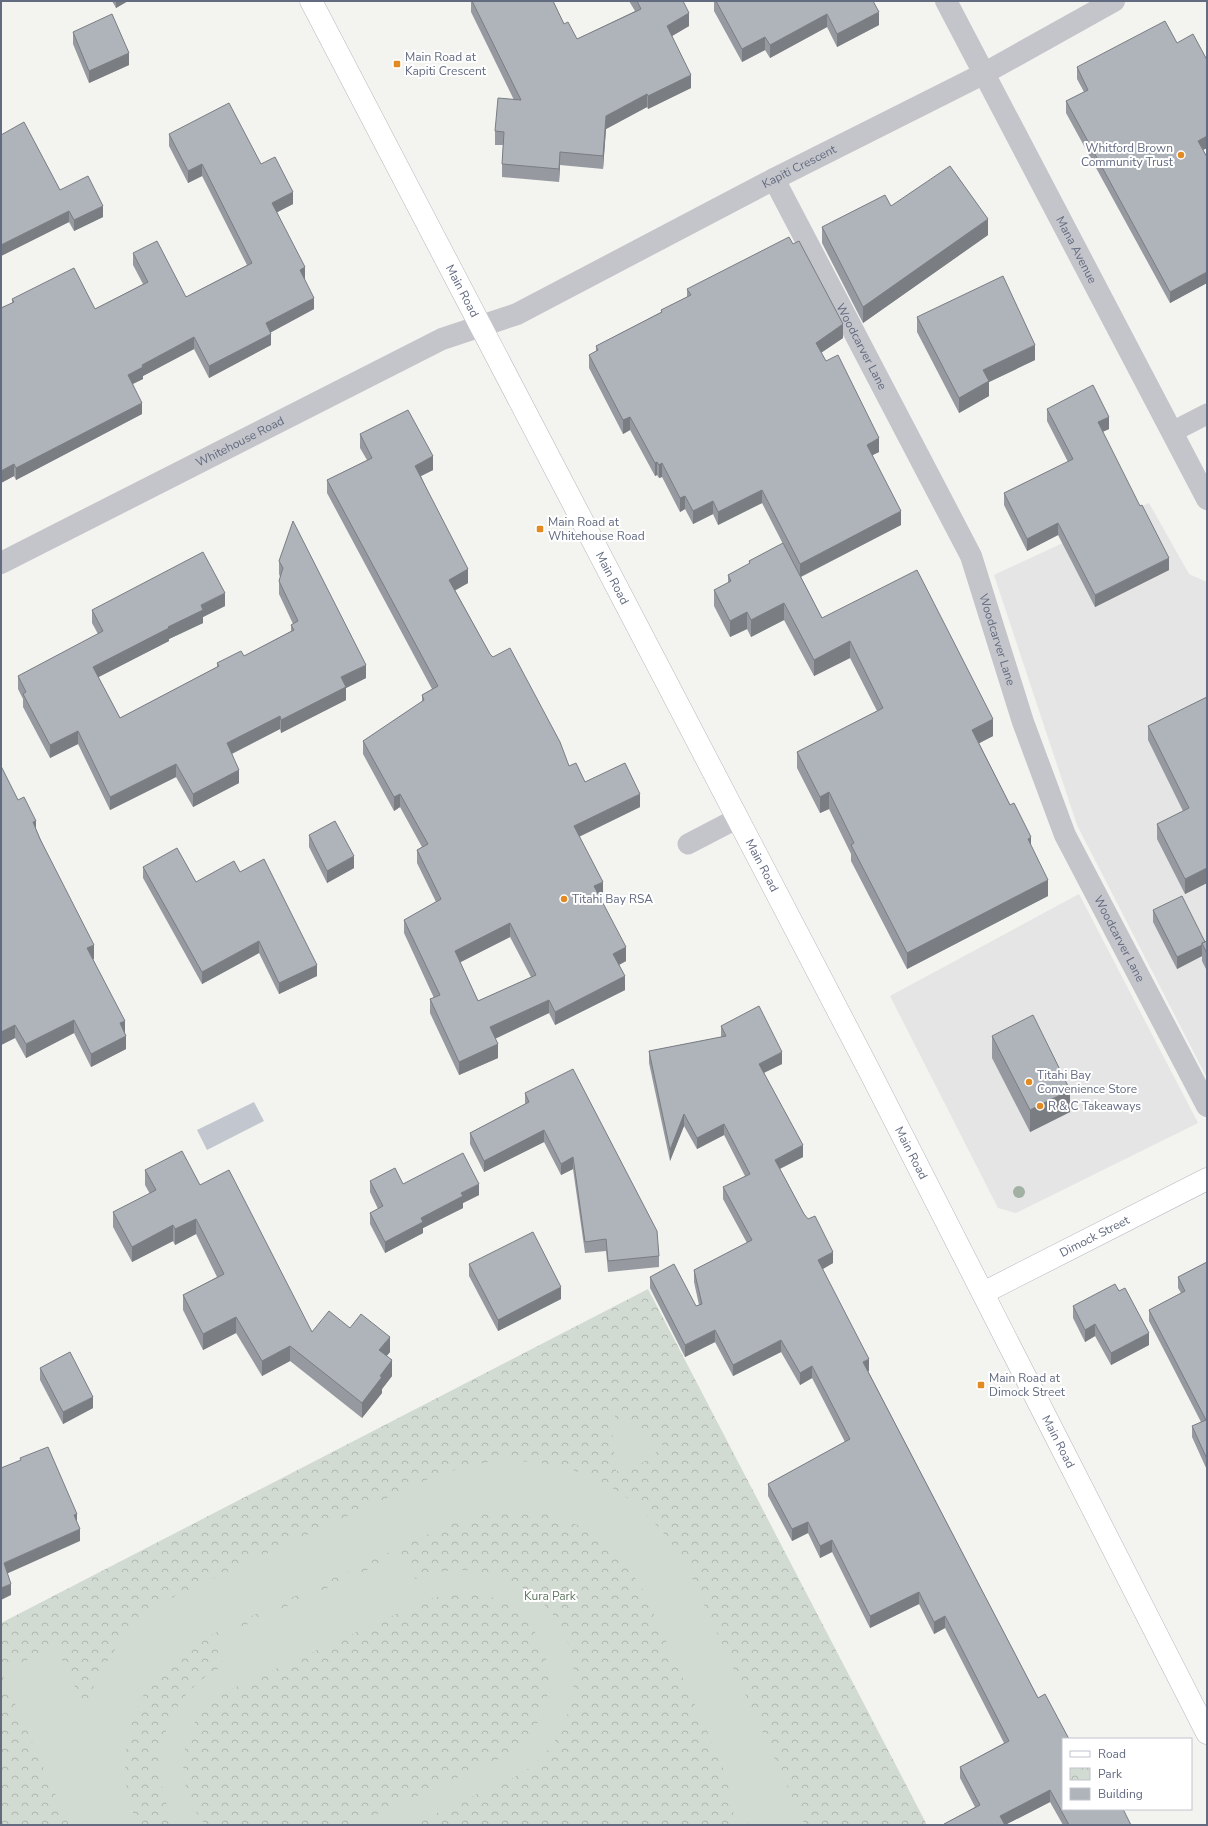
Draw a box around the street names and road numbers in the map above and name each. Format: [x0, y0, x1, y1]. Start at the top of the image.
street label: Kapiti Crescent [759, 141, 840, 192]
street label: Mana Avenue [1052, 213, 1101, 286]
street label: Main Road [442, 262, 483, 320]
street label: Woodcarver Lane [832, 301, 891, 393]
street label: Whitehouse Road [193, 413, 287, 471]
street label: Main Road [592, 549, 633, 607]
street label: Woodcarver Lane [975, 592, 1019, 688]
street label: Main Road [742, 836, 782, 894]
street label: Woodcarver Lane [1090, 893, 1149, 985]
street label: Main Road [891, 1124, 931, 1182]
street label: Dimock Street [1057, 1212, 1133, 1261]
street label: Main Road [1038, 1412, 1079, 1471]

